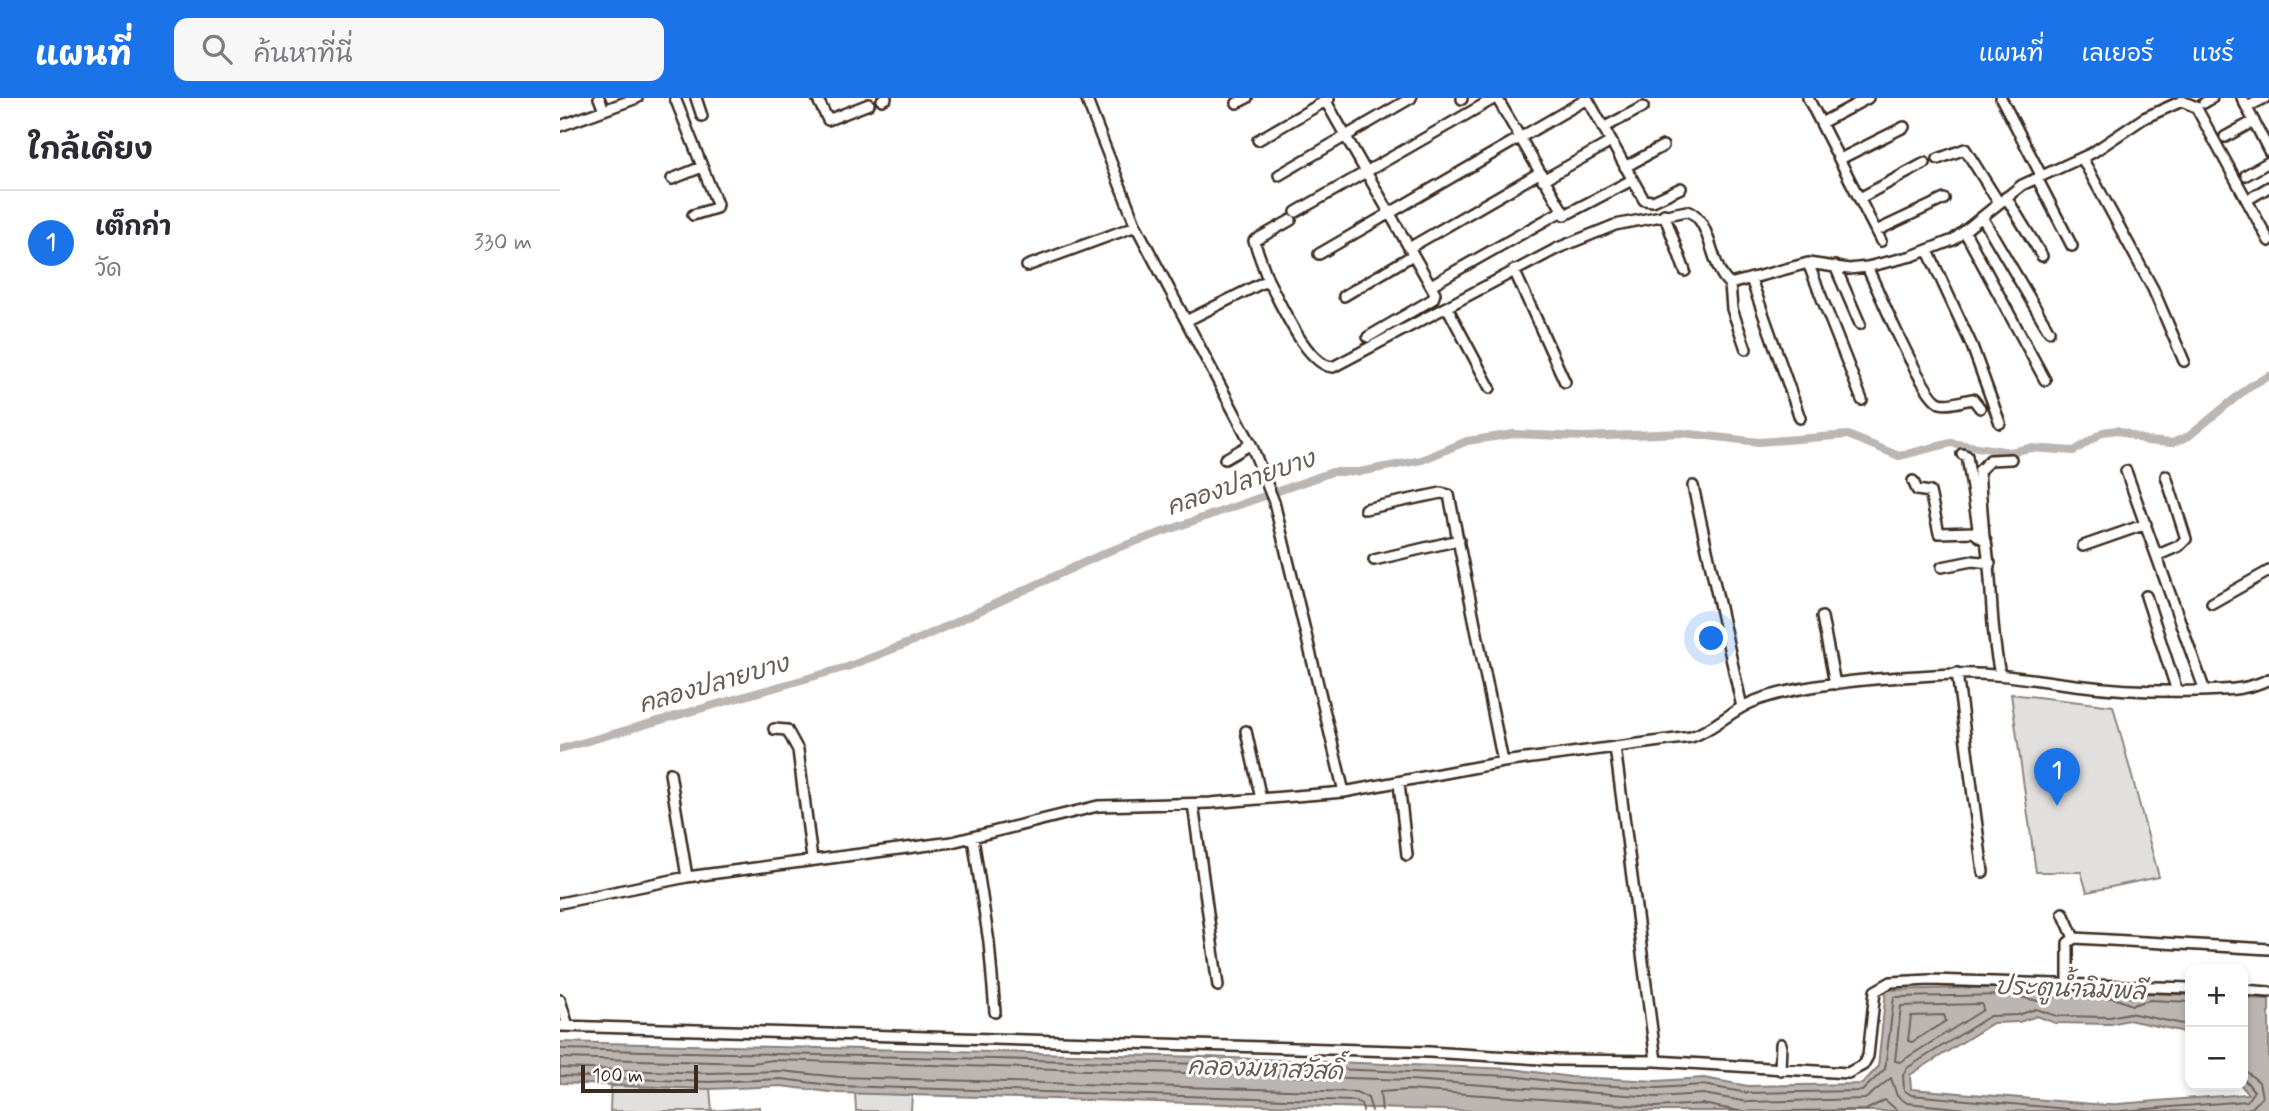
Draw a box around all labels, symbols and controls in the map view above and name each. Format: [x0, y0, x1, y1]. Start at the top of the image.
search box [174, 18, 664, 81]
icon: search [198, 30, 236, 68]
text: แผนที่ [35, 34, 132, 78]
text: ค้นหาที่นี่ [254, 38, 353, 72]
text: แผนที่ [1979, 39, 2044, 70]
text: เลเยอร์ [2082, 39, 2154, 70]
text: แชร์ [2192, 39, 2234, 70]
text: ใกล้เคียง [28, 131, 153, 170]
text: เต็กก่า [95, 211, 171, 245]
text: 1 [46, 228, 56, 258]
text: 330 m [474, 228, 532, 258]
text: วัด [95, 255, 122, 285]
water label: คลองปลายบาง [1163, 443, 1321, 524]
your location [1694, 621, 1728, 655]
water label: คลองปลายบาง [636, 648, 795, 721]
pin: 1 [2034, 748, 2080, 806]
water label: ประตูน้ำฉิมพลี [1994, 964, 2151, 1009]
map controls [2185, 964, 2248, 1090]
button: + [2185, 964, 2248, 1027]
button: − [2185, 1027, 2248, 1090]
water label: คลองมหาสวัสดิ์ [1187, 1044, 1350, 1088]
scale bar [581, 1062, 698, 1094]
text: 100 m [592, 1064, 643, 1089]

